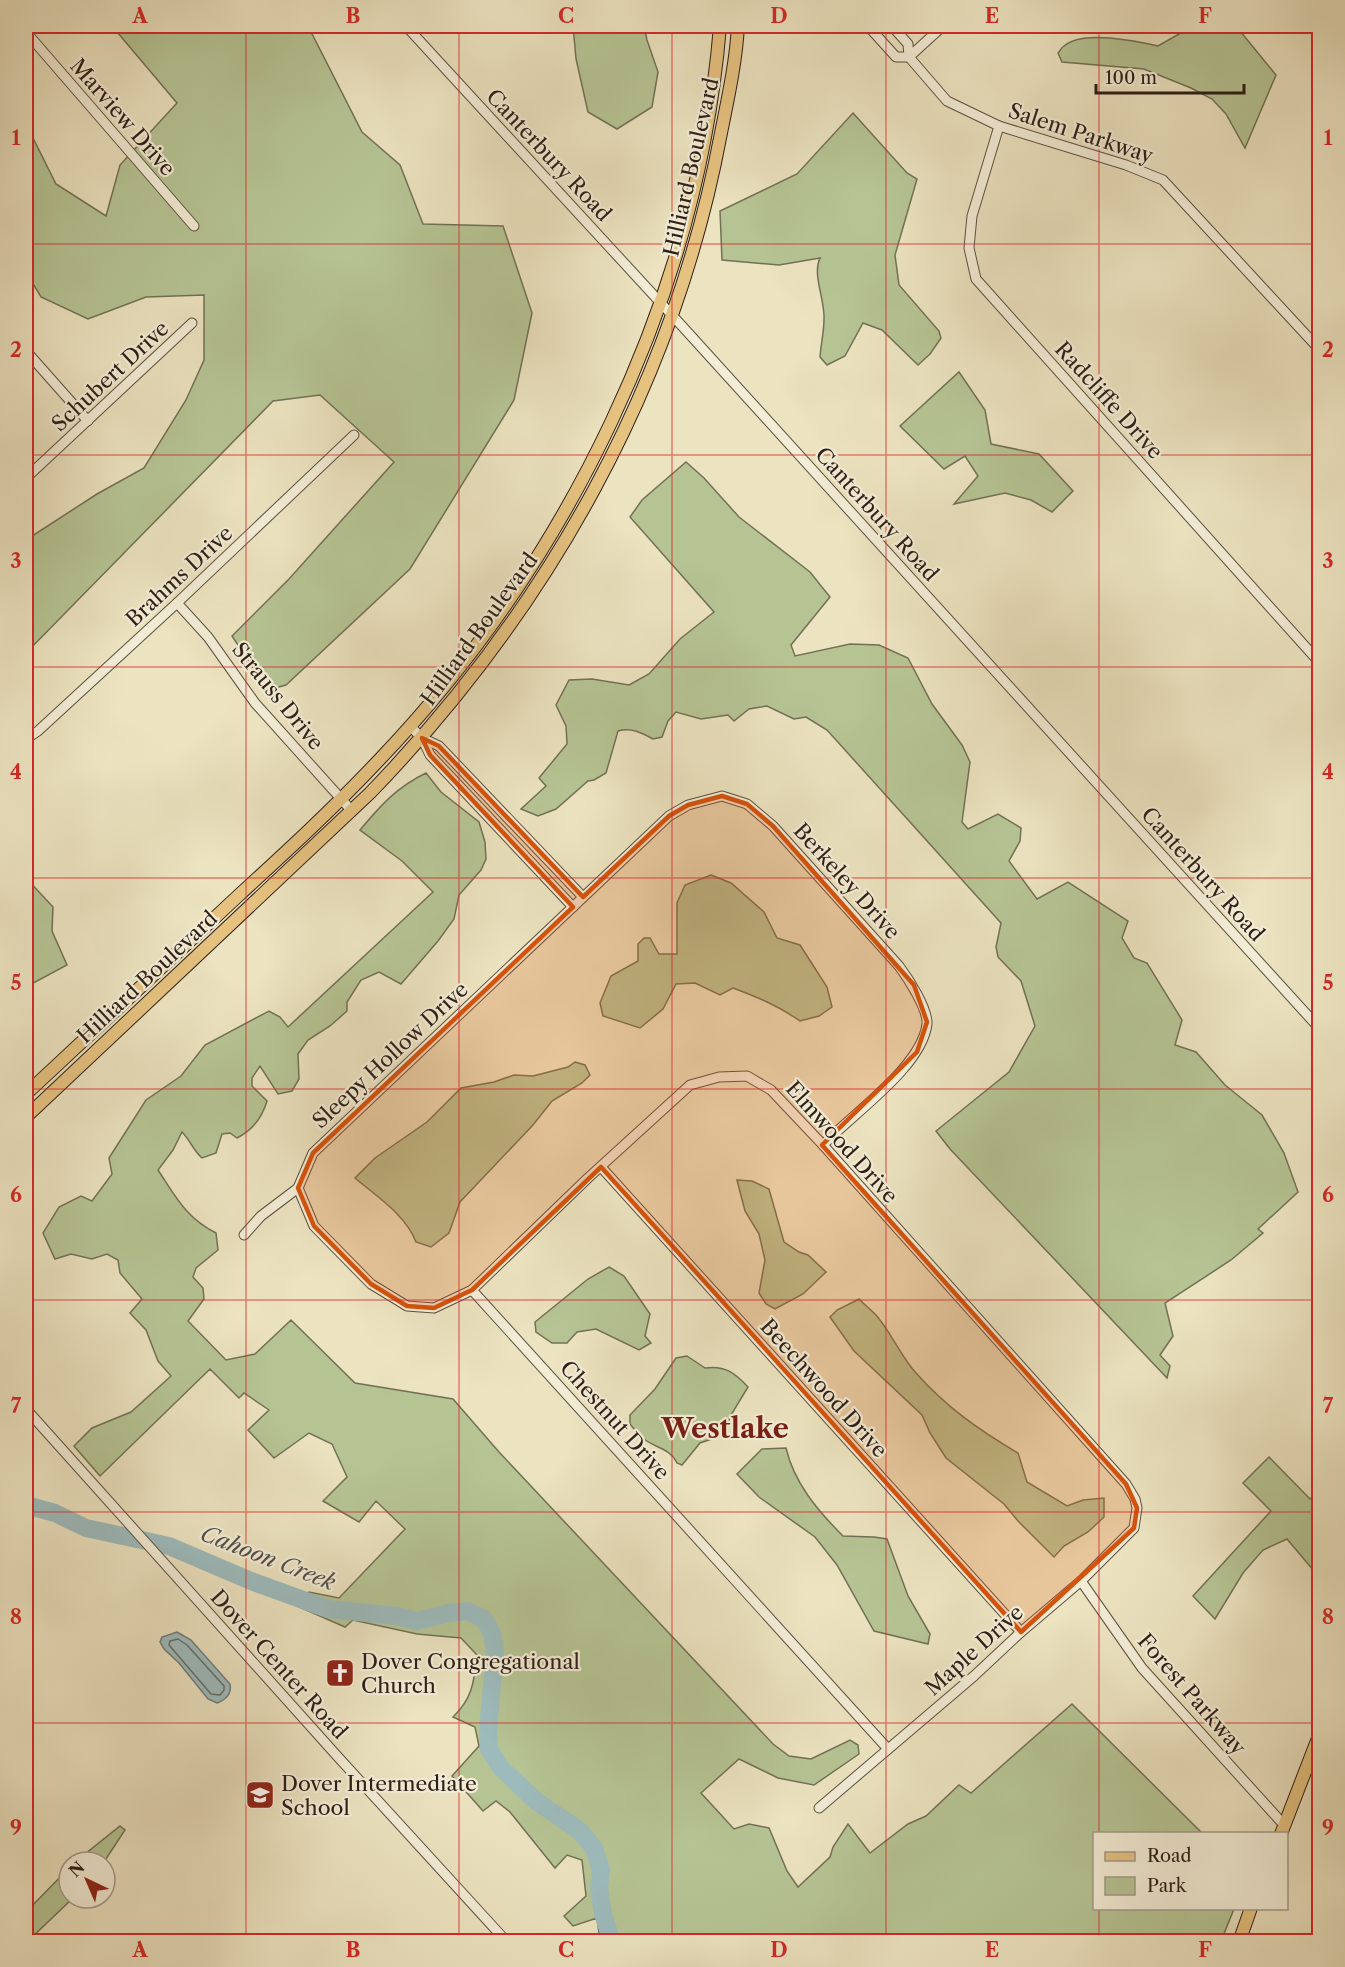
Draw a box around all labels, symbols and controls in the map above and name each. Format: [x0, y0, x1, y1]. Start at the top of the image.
text: A [131, 4, 148, 28]
text: B [346, 4, 361, 28]
text: C [558, 4, 574, 28]
text: D [770, 4, 788, 28]
text: E [985, 4, 999, 28]
text: F [1198, 4, 1212, 28]
street label: Marview Drive [65, 53, 181, 181]
scale bar [1096, 57, 1244, 95]
text: 100 m [1105, 67, 1157, 89]
street label: Hilliard Boulevard [658, 75, 724, 259]
street label: Canterbury Road [481, 84, 617, 226]
street label: Salem Parkway [1005, 98, 1157, 168]
text: 1 [12, 126, 21, 150]
text: 1 [1324, 126, 1333, 150]
street label: Schubert Drive [46, 316, 174, 436]
street label: Radcliffe Drive [1050, 336, 1168, 464]
text: 2 [10, 338, 22, 362]
text: 2 [1322, 338, 1334, 362]
street label: Canterbury Road [810, 442, 944, 586]
street label: Brahms Drive [121, 520, 237, 632]
street label: Hilliard Boulevard [415, 548, 543, 710]
text: 3 [10, 549, 22, 573]
text: 3 [1322, 549, 1334, 573]
street label: Strauss Drive [227, 637, 329, 755]
text: 4 [10, 760, 22, 784]
text: 4 [1322, 760, 1334, 784]
street label: Canterbury Road [1136, 802, 1270, 946]
street label: Berkeley Drive [788, 818, 906, 944]
street label: Hilliard Boulevard [72, 905, 222, 1048]
text: 5 [10, 971, 22, 995]
text: 5 [1322, 971, 1334, 995]
street label: Sleepy Hollow Drive [307, 976, 473, 1134]
street label: Elmwood Drive [781, 1076, 903, 1208]
text: 6 [10, 1183, 22, 1207]
text: 6 [1322, 1183, 1334, 1207]
street label: Beechwood Drive [755, 1314, 893, 1462]
street label: Chestnut Drive [555, 1355, 675, 1485]
text: 7 [11, 1394, 22, 1418]
text: 7 [1323, 1394, 1334, 1418]
district label: Westlake [660, 1412, 789, 1445]
water label: Cahoon Creek [197, 1520, 340, 1596]
street label: Dover Center Road [205, 1584, 353, 1744]
street label: Maple Drive [920, 1599, 1028, 1701]
text: 8 [10, 1605, 22, 1629]
text: 8 [1322, 1605, 1334, 1629]
street label: Forest Parkway [1133, 1628, 1252, 1760]
place label: Dover Congregational Church [361, 1649, 580, 1698]
church icon: Dover Congregational Church [324, 1657, 356, 1689]
place label: Dover Intermediate School [281, 1771, 477, 1820]
school or university icon: Dover Intermediate School [244, 1779, 276, 1811]
text: 9 [10, 1816, 22, 1840]
text: 9 [1322, 1816, 1334, 1840]
legend [1093, 1832, 1288, 1910]
text: Road [1147, 1845, 1192, 1867]
north arrow [57, 1850, 117, 1910]
text: N [65, 1857, 89, 1881]
text: Park [1147, 1875, 1188, 1897]
text: A [131, 1938, 148, 1962]
text: B [346, 1938, 361, 1962]
text: C [558, 1938, 574, 1962]
text: D [770, 1938, 788, 1962]
text: E [985, 1938, 999, 1962]
text: F [1198, 1938, 1212, 1962]

